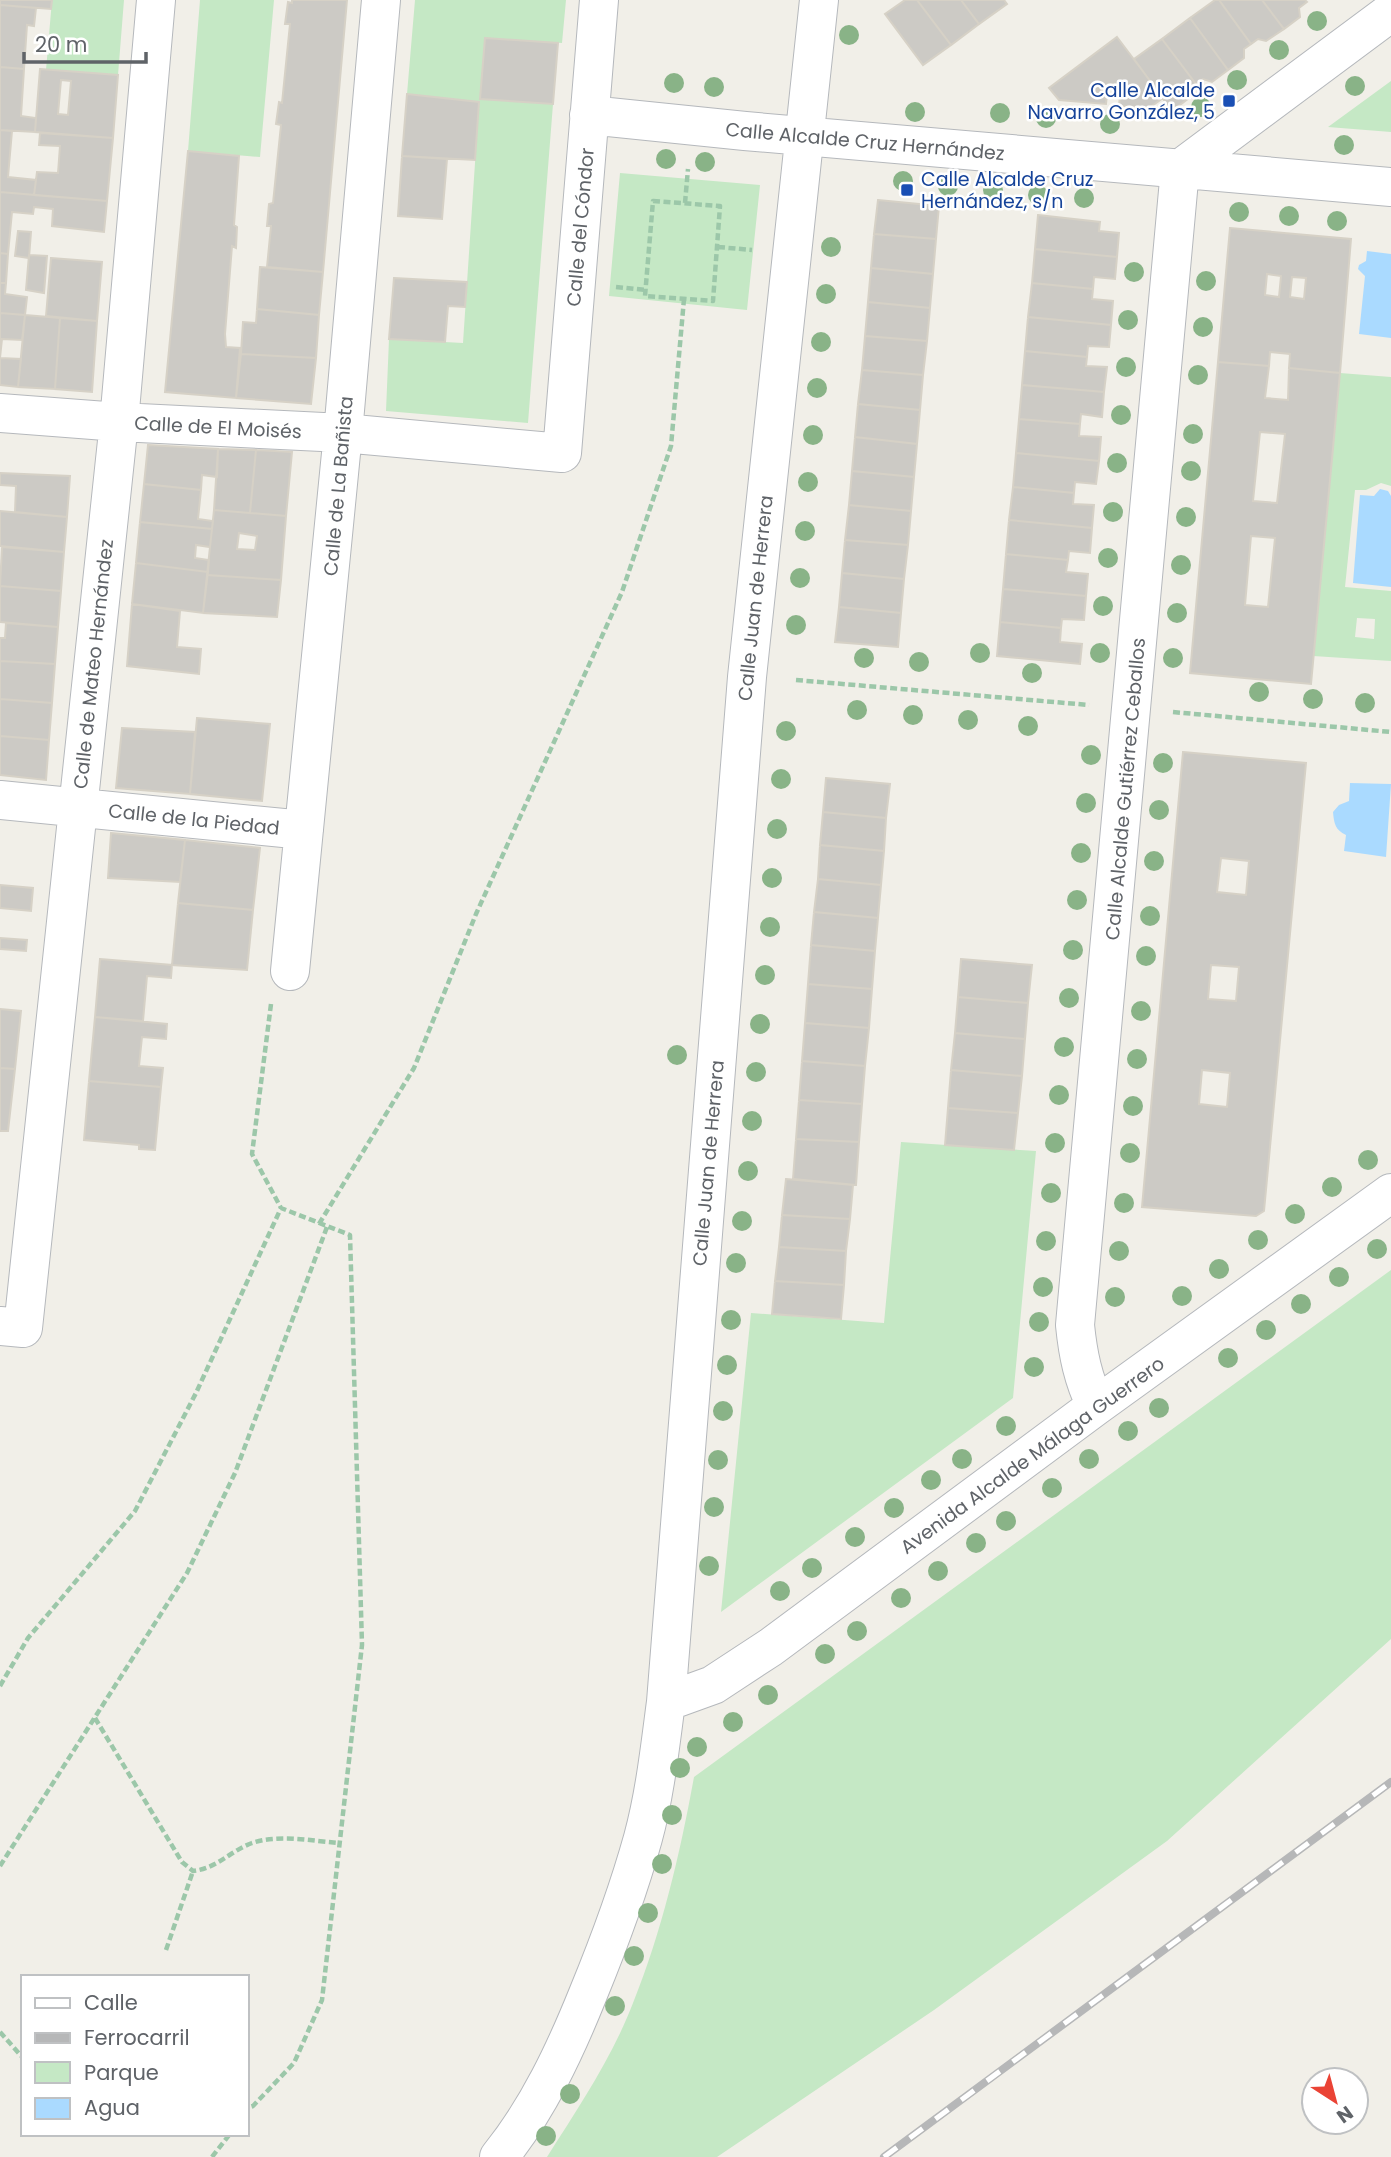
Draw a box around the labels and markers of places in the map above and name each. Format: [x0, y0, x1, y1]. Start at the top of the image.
place label: Calle Alcalde Navarro González, 5 [1027, 77, 1215, 126]
marker: Calle Alcalde Navarro González, 5 [1221, 93, 1237, 109]
place label: Calle Alcalde Cruz Hernández, s/n [921, 166, 1094, 215]
marker: Calle Alcalde Cruz Hernández, s/n [899, 182, 915, 198]

